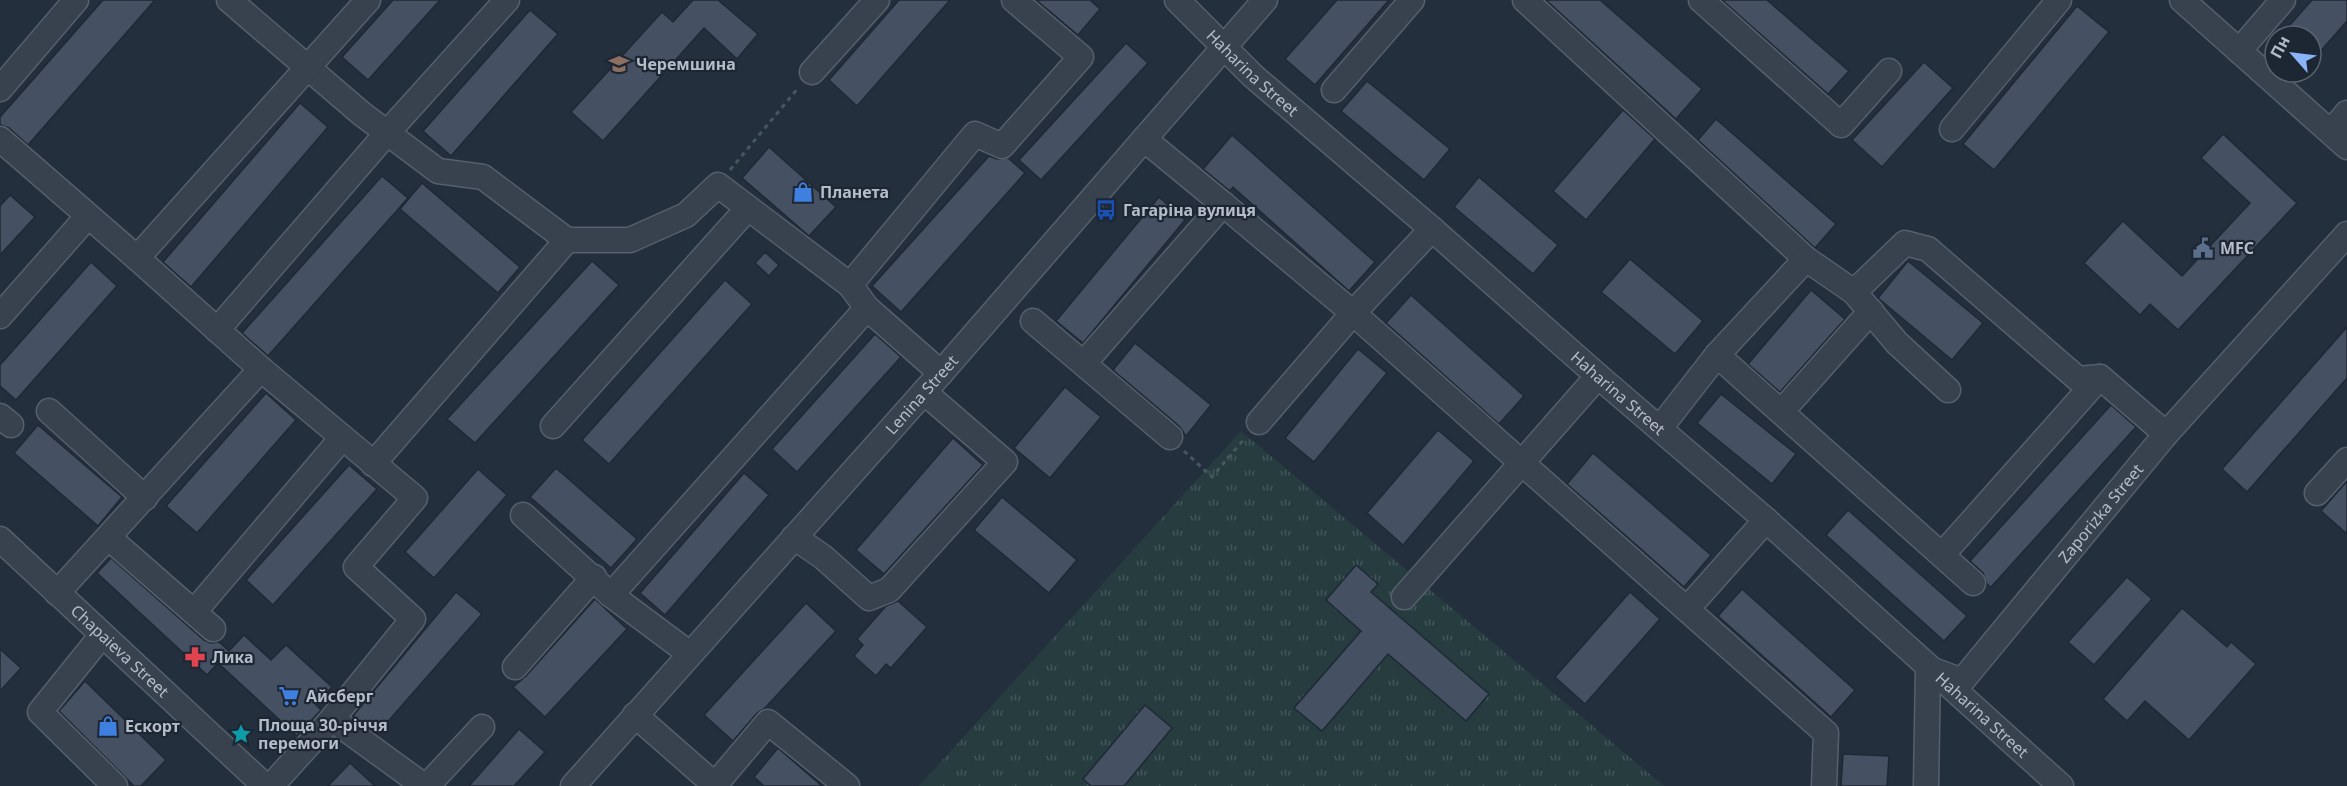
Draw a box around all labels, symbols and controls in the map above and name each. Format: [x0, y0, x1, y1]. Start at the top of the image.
north arrow [2263, 24, 2323, 84]
street label: Haharina Street [1202, 25, 1303, 121]
text: Пн [2265, 32, 2295, 62]
school or university icon: Черемшина [607, 52, 631, 76]
place label: Черемшина [636, 53, 736, 75]
shop icon: Планета [791, 180, 815, 204]
place label: Планета [820, 181, 889, 203]
bus stop icon: Гагаріна вулиця [1094, 198, 1118, 222]
place label: Гагаріна вулиця [1123, 199, 1256, 221]
public building icon: MFC [2191, 236, 2215, 260]
place label: MFC [2220, 237, 2254, 259]
street label: Haharina Street [1566, 346, 1670, 440]
street label: Lenina Street [880, 350, 963, 439]
street label: Zaporizka Street [2053, 459, 2148, 567]
street label: Chapaieva Street [66, 600, 174, 702]
pharmacy icon: Лика [183, 645, 207, 669]
place label: Лика [212, 646, 254, 668]
street label: Haharina Street [1931, 667, 2034, 763]
supermarket icon: Айсберг [277, 684, 301, 708]
place label: Айсберг [306, 685, 374, 707]
shop icon: Ескорт [96, 714, 120, 738]
place label: Площа 30-річчя перемоги [258, 714, 388, 754]
place label: Ескорт [125, 715, 180, 737]
place icon: Площа 30-річчя перемоги [229, 722, 253, 746]

